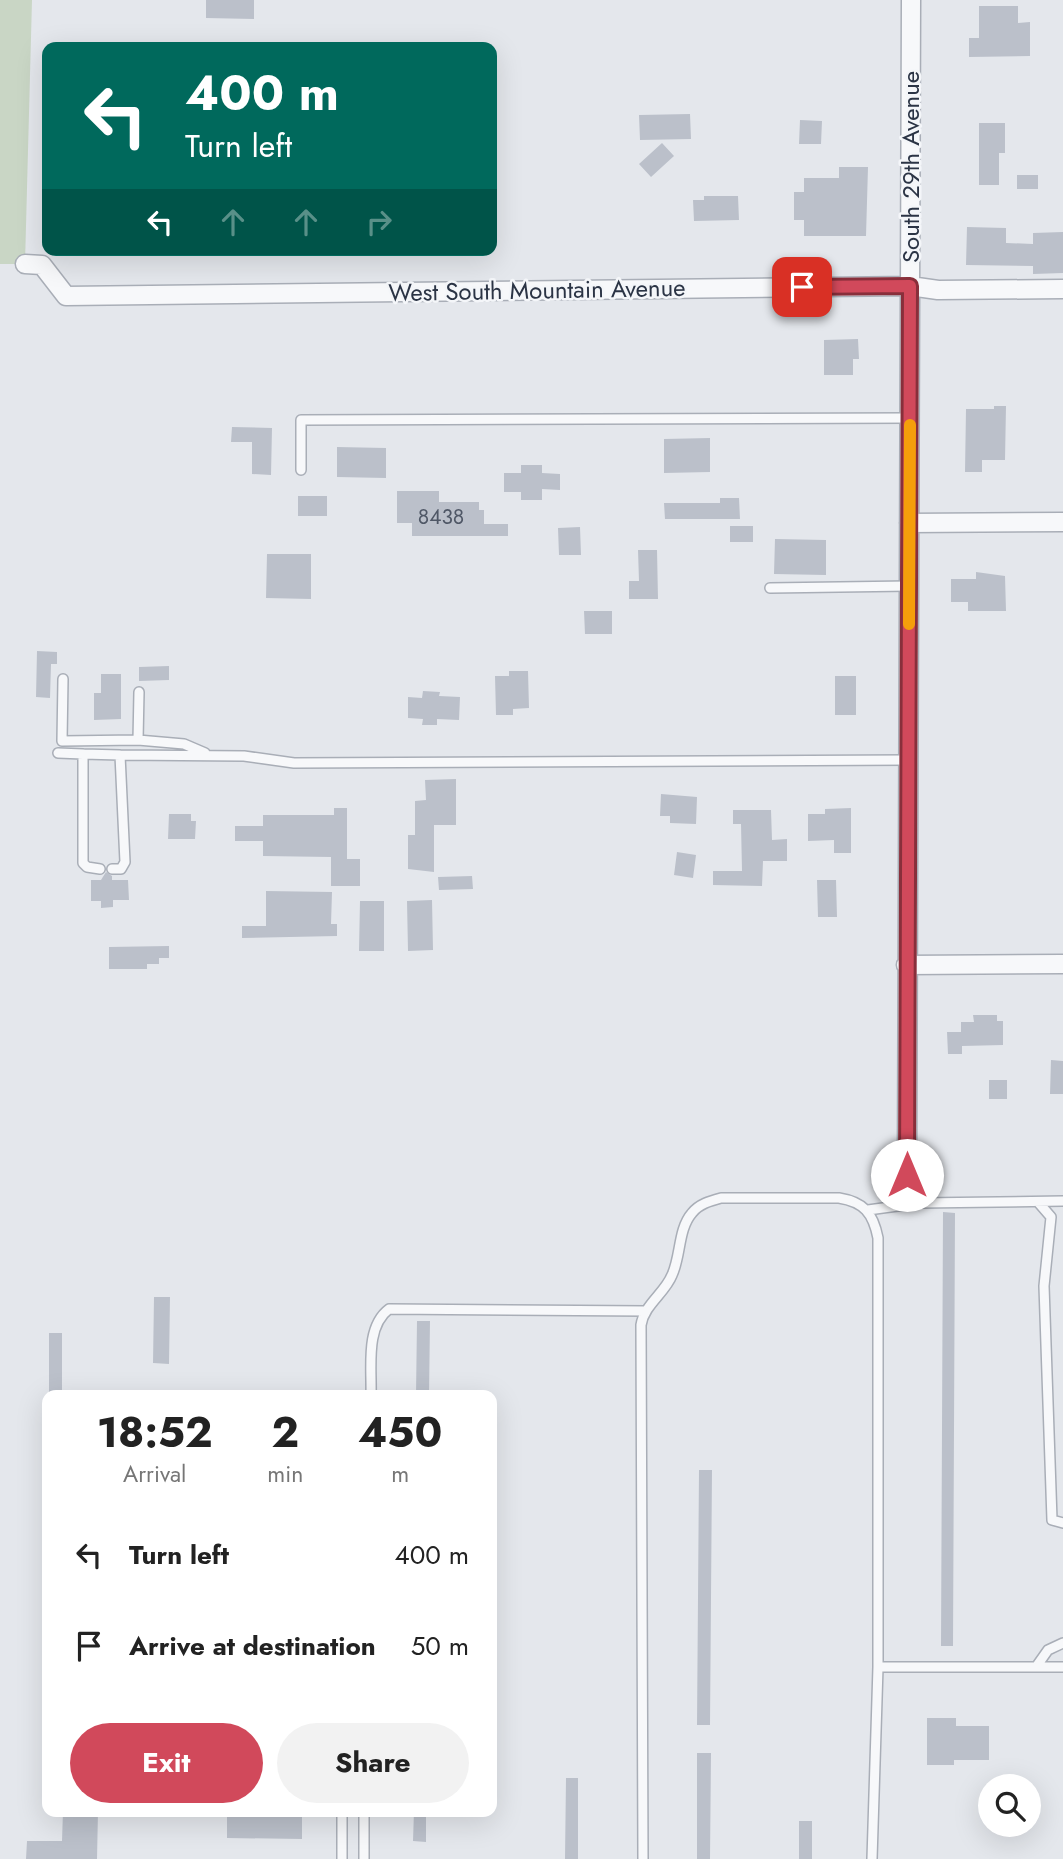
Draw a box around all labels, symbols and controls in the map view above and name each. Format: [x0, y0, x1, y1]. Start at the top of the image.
text: 400 m [185, 58, 339, 128]
icon: left [70, 70, 161, 161]
street label: South 29th Avenue [893, 71, 928, 263]
text: Turn left [185, 123, 292, 169]
icon: left [141, 203, 179, 241]
icon: ahead [214, 203, 252, 241]
icon: ahead [287, 203, 325, 241]
icon: right [360, 203, 398, 241]
pin [772, 257, 832, 317]
icon: arrive [783, 268, 821, 306]
street label: West South Mountain Avenue [388, 270, 686, 310]
house number: 8438 [418, 502, 464, 532]
position arrow [870, 1138, 944, 1212]
text: 18:52 [97, 1402, 213, 1463]
text: 2 [272, 1402, 299, 1463]
text: 450 [358, 1402, 442, 1463]
text: Arrival [123, 1457, 186, 1491]
text: min [267, 1457, 303, 1491]
text: m [391, 1457, 409, 1491]
icon: left [70, 1536, 108, 1574]
text: Turn left [129, 1536, 229, 1574]
text: 400 m [395, 1536, 469, 1574]
icon: arrive [70, 1627, 108, 1665]
text: Arrive at destination [129, 1627, 376, 1665]
text: 50 m [411, 1627, 469, 1665]
button: Exit [70, 1723, 263, 1803]
button: Share [277, 1723, 469, 1803]
map controls [978, 1774, 1041, 1837]
button: search [978, 1774, 1041, 1837]

